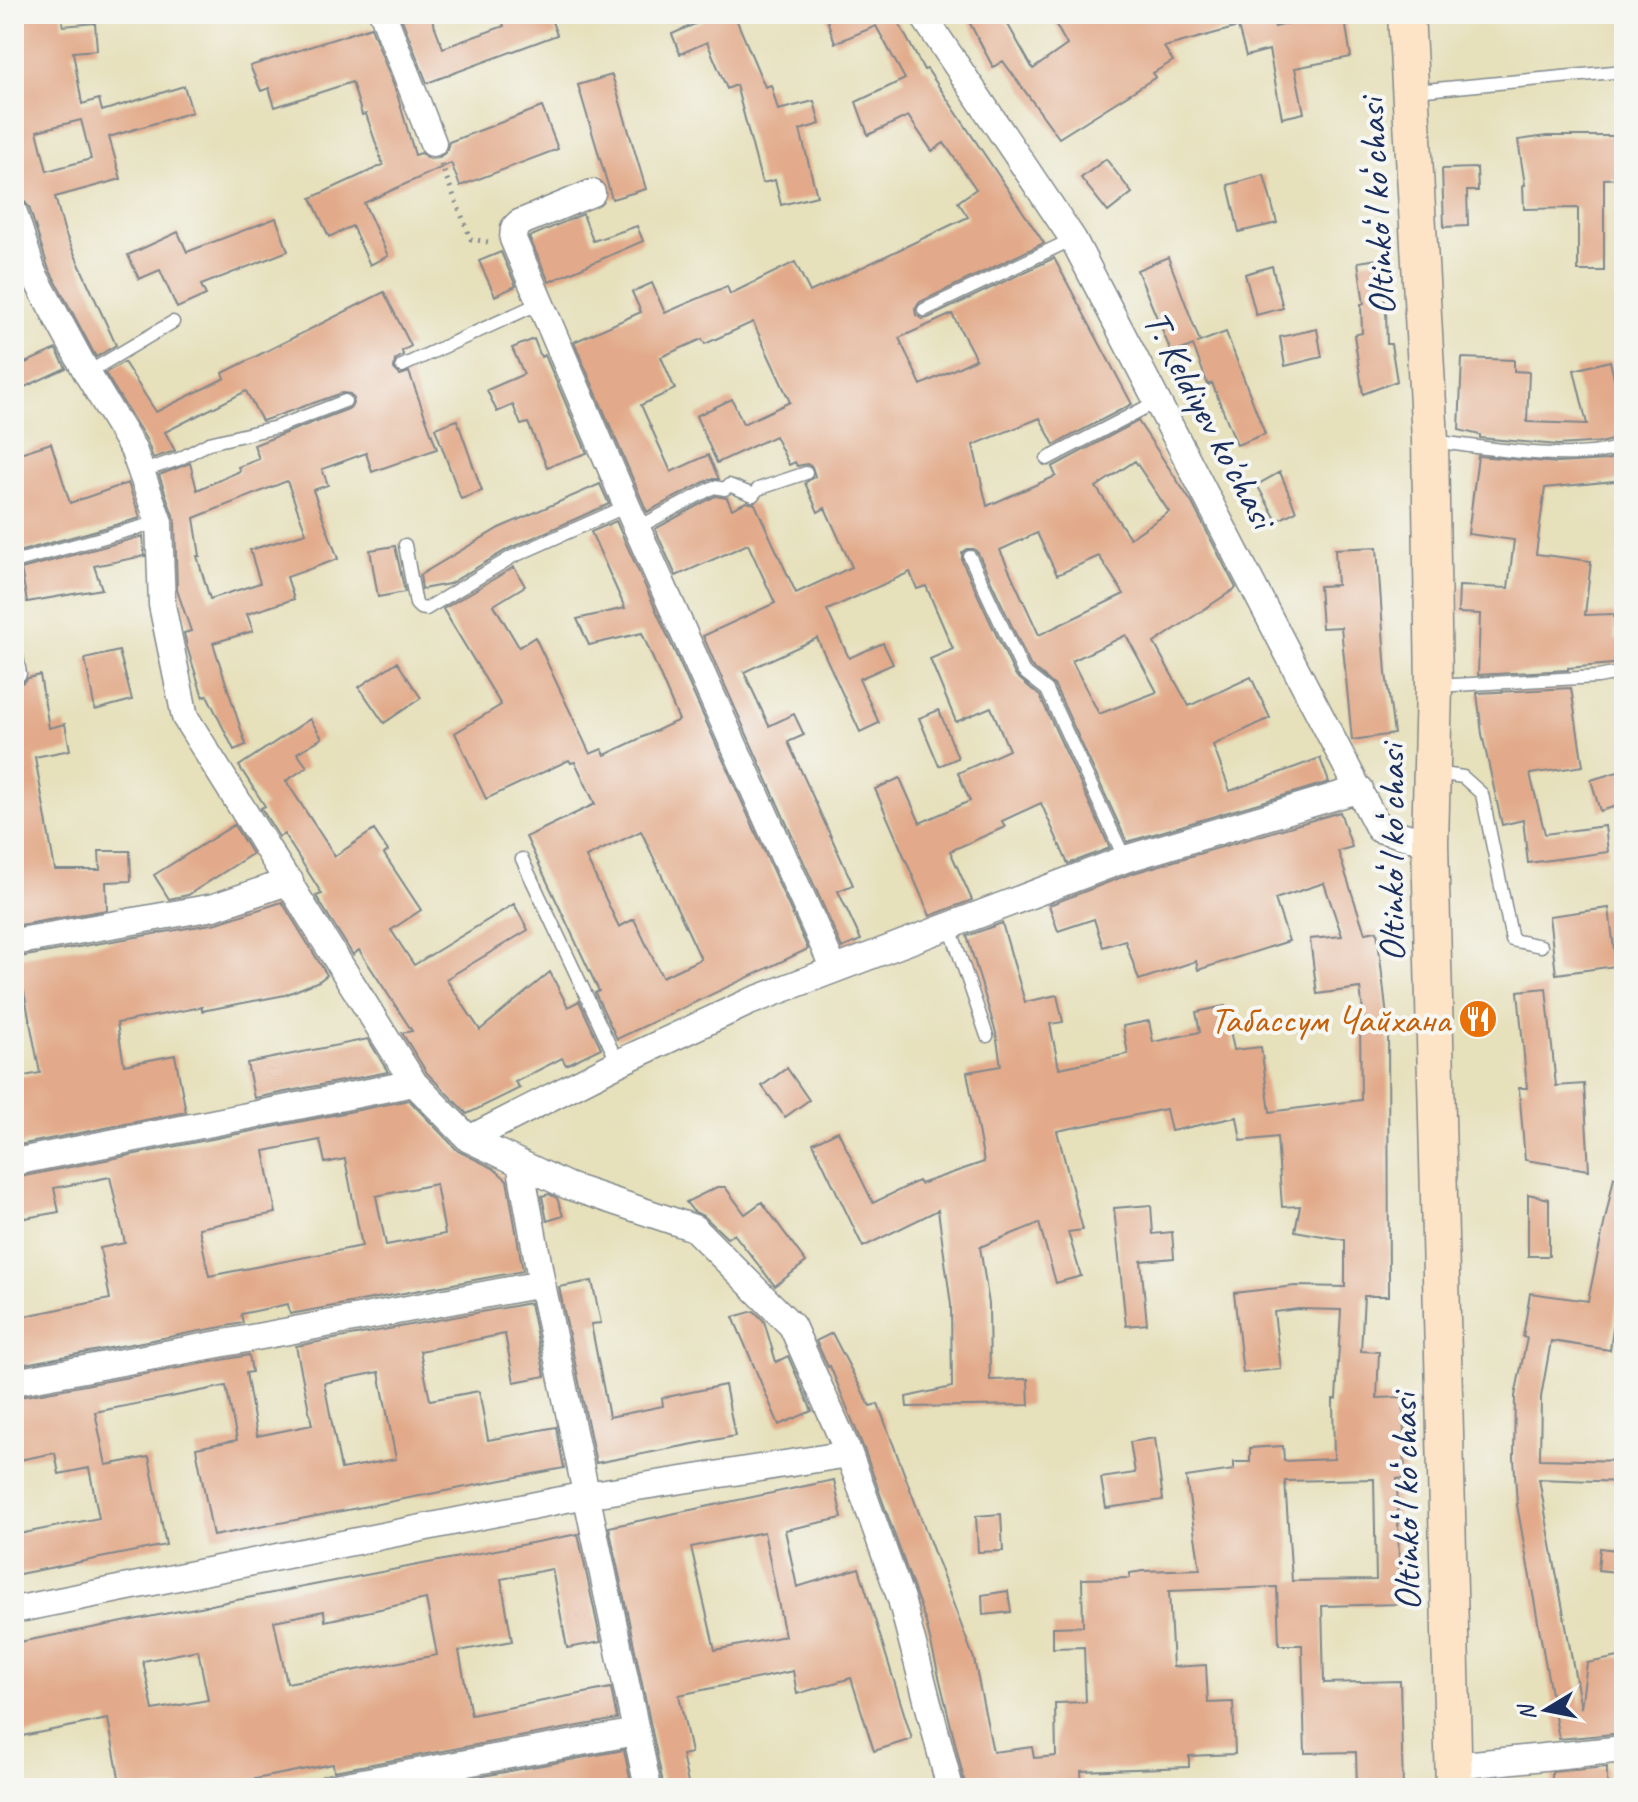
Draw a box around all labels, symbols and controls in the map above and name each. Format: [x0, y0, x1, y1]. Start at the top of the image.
street label: Oltinkoʻl koʻchasi [1347, 93, 1406, 317]
street label: T. Keldiyev ko'chasi [1133, 303, 1288, 539]
street label: Oltinkoʻl koʻchasi [1368, 740, 1415, 962]
place label: Табассум Чайхана [1210, 996, 1453, 1043]
restaurant icon: Табассум Чайхана [1457, 998, 1499, 1040]
street label: Oltinkoʻl koʻchasi [1380, 1389, 1431, 1611]
north arrow [1506, 1670, 1586, 1750]
text: N [1512, 1701, 1542, 1722]

